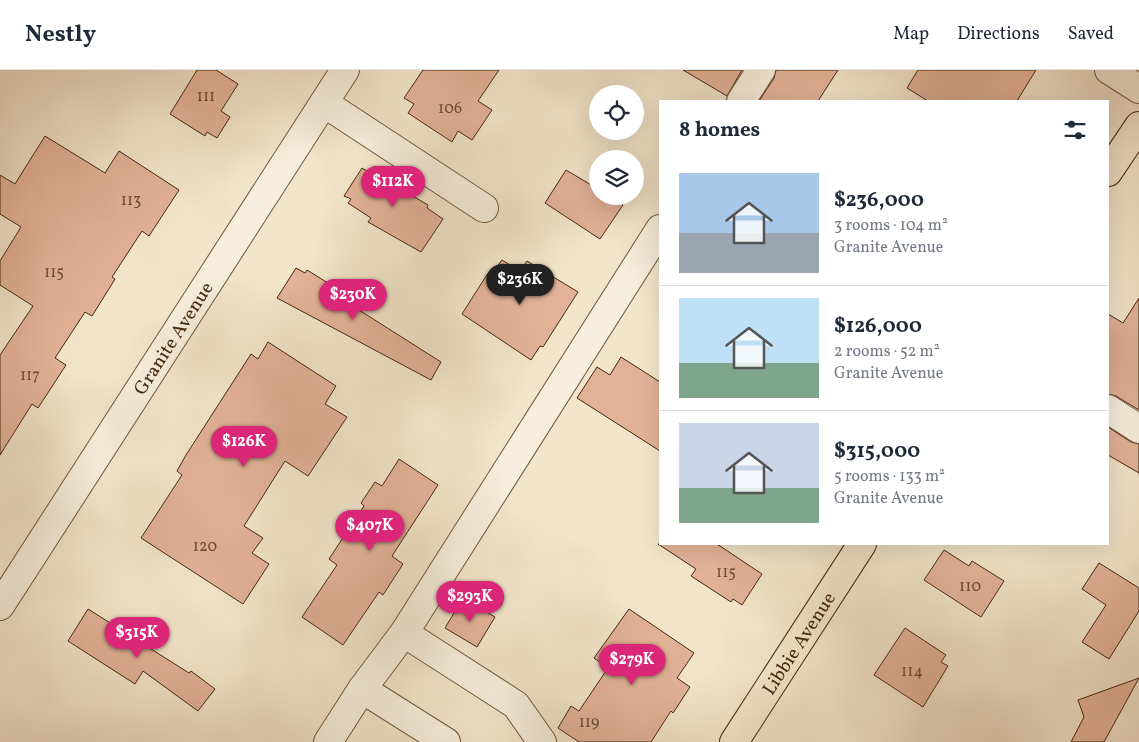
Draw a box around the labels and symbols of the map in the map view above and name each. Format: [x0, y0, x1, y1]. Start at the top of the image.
house number: 111 [197, 86, 215, 108]
house number: 106 [438, 98, 462, 120]
pin: $112K [358, 166, 428, 208]
house number: 113 [121, 190, 141, 212]
house number: 115 [44, 262, 64, 284]
pin: $236K [485, 264, 555, 306]
street label: Granite Avenue [128, 277, 220, 400]
pin: $230K [318, 278, 388, 321]
house number: 117 [20, 365, 40, 387]
pin: $126K [209, 426, 279, 468]
pin: $407K [335, 510, 405, 552]
house number: 120 [193, 536, 217, 558]
house number: 115 [716, 562, 736, 584]
house number: 110 [959, 576, 981, 598]
pin: $293K [435, 580, 505, 623]
street label: Libbie Avenue [757, 587, 843, 700]
pin: $315K [102, 616, 172, 659]
pin: $279K [597, 644, 667, 686]
house number: 114 [901, 661, 923, 683]
house number: 119 [579, 712, 599, 734]

